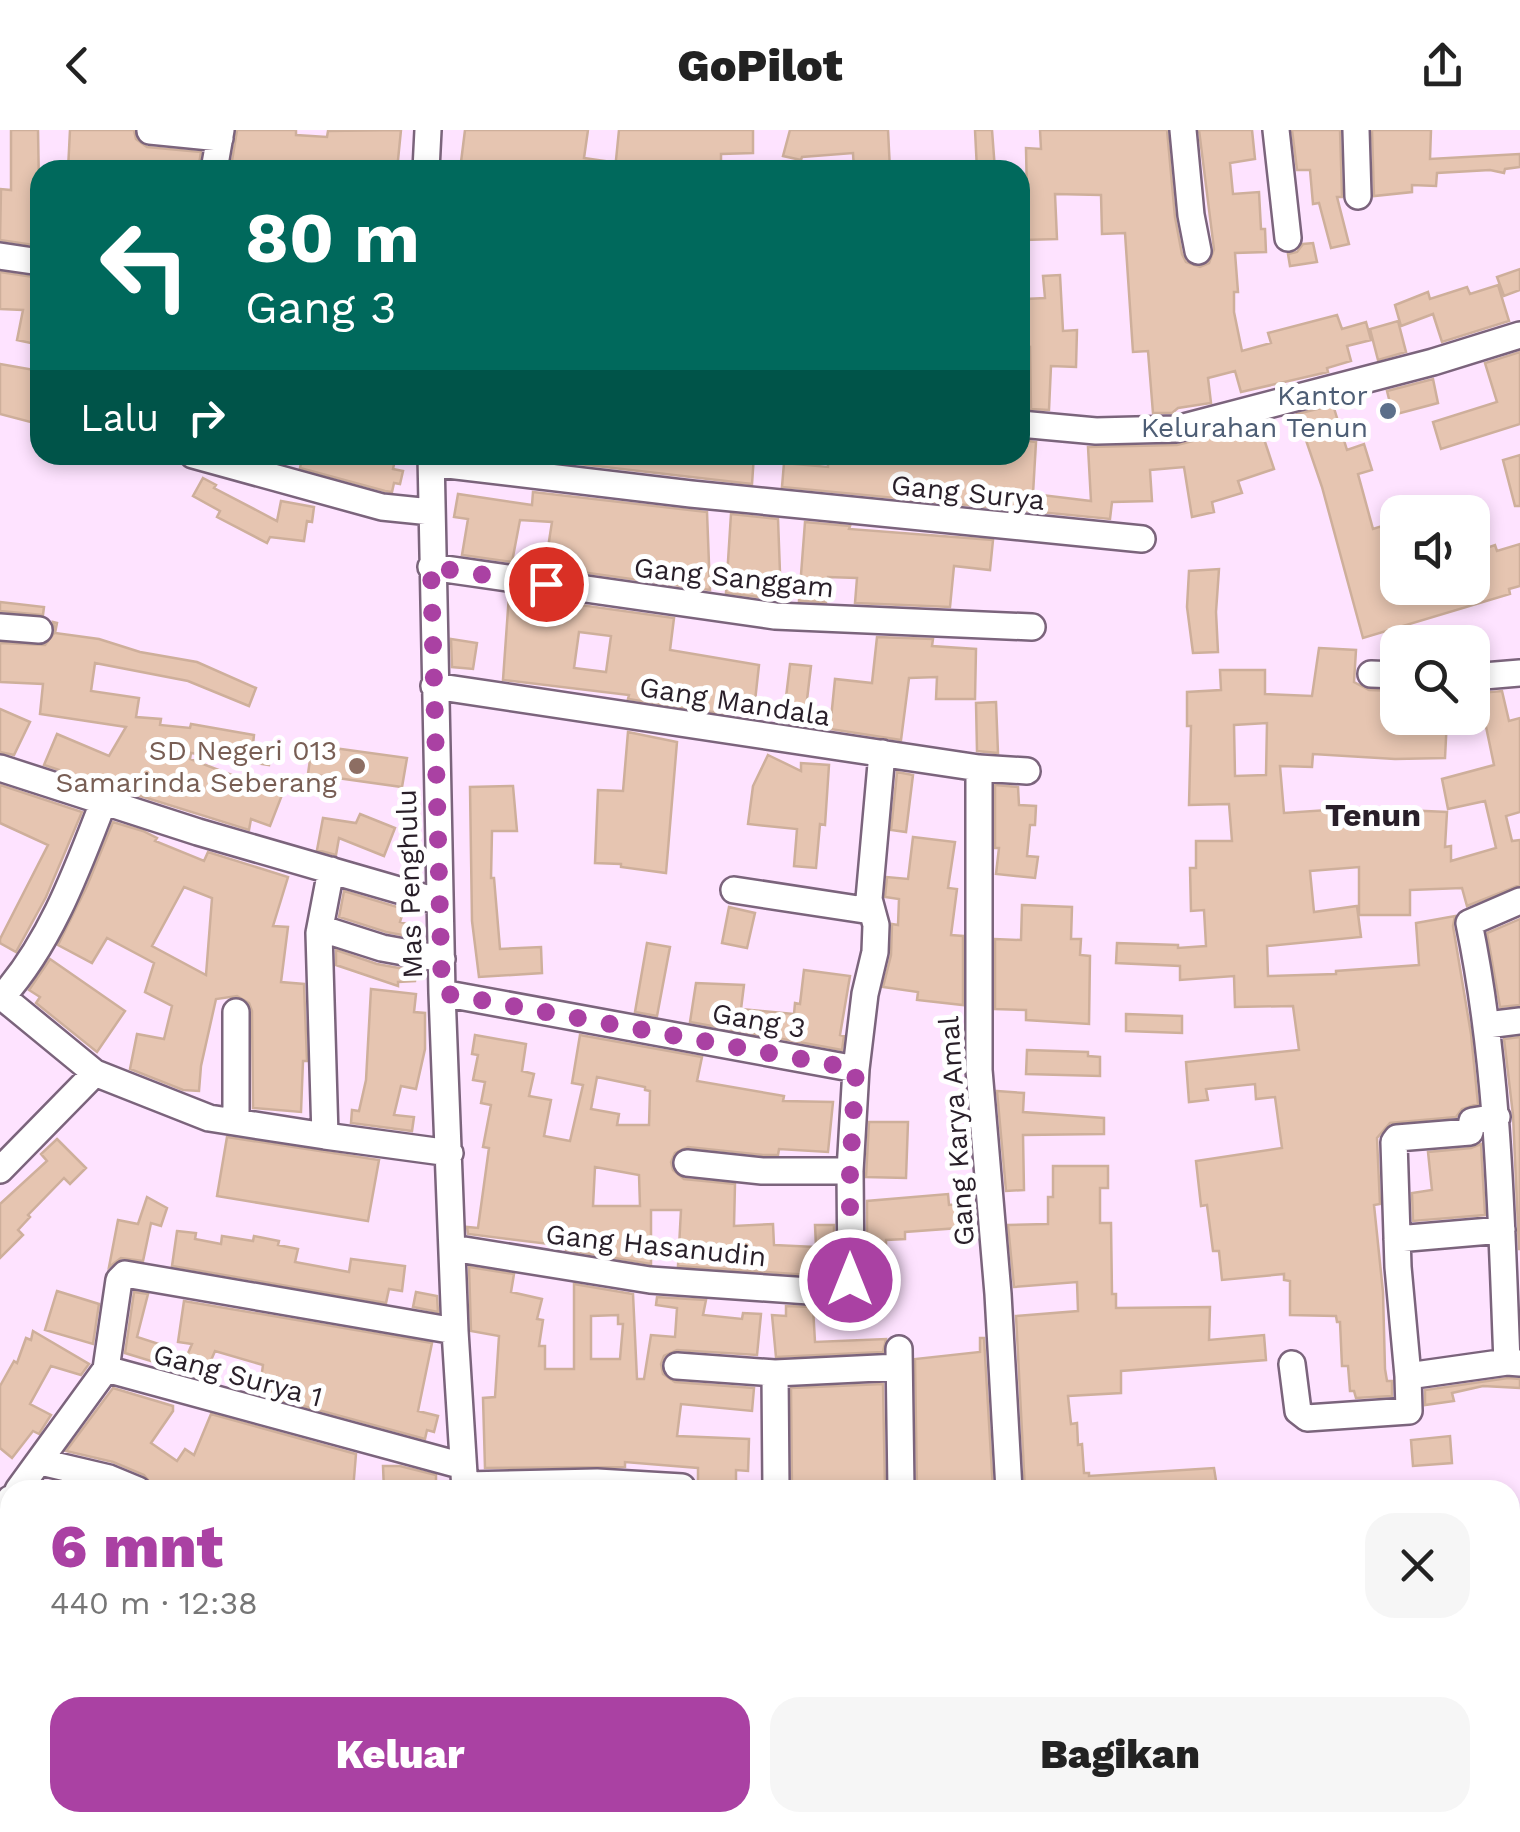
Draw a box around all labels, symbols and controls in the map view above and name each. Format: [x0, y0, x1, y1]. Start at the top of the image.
icon: back [50, 38, 105, 93]
icon: share [1415, 38, 1470, 93]
text: GoPilot [677, 39, 843, 92]
text: 80 m [245, 197, 420, 279]
icon: left [80, 200, 210, 330]
text: Gang 3 [245, 281, 396, 334]
place label: Kantor Kelurahan Tenun [1141, 379, 1368, 444]
icon: right [179, 390, 234, 445]
text: Lalu [80, 396, 159, 440]
marker: Kantor Kelurahan Tenun [1377, 400, 1399, 422]
street label: Gang Surya [889, 468, 1047, 517]
map controls [1380, 495, 1490, 735]
button: sound [1380, 495, 1490, 605]
pin [504, 542, 589, 627]
street label: Gang Sanggam [632, 551, 836, 604]
icon: arrive [519, 557, 574, 612]
button: search [1380, 625, 1490, 735]
street label: Gang Mandala [637, 670, 833, 733]
place label: SD Negeri 013 Samarinda Seberang [56, 734, 337, 799]
marker: SD Negeri 013 Samarinda Seberang [346, 755, 368, 777]
street label: Mas Penghulu [390, 789, 429, 979]
district label: Tenun [1325, 796, 1421, 834]
street label: Gang 3 [710, 996, 808, 1045]
street label: Gang Karya Amal [932, 1014, 981, 1247]
street label: Gang Hasanudin [544, 1218, 768, 1273]
position arrow [798, 1228, 902, 1332]
street label: Gang Surya 1 [150, 1337, 326, 1414]
text: 6 mnt [50, 1511, 223, 1582]
button: close [1365, 1513, 1470, 1618]
text: 440 m · 12:38 [50, 1584, 258, 1622]
button: Keluar [50, 1697, 750, 1812]
button: Bagikan [770, 1697, 1470, 1812]

